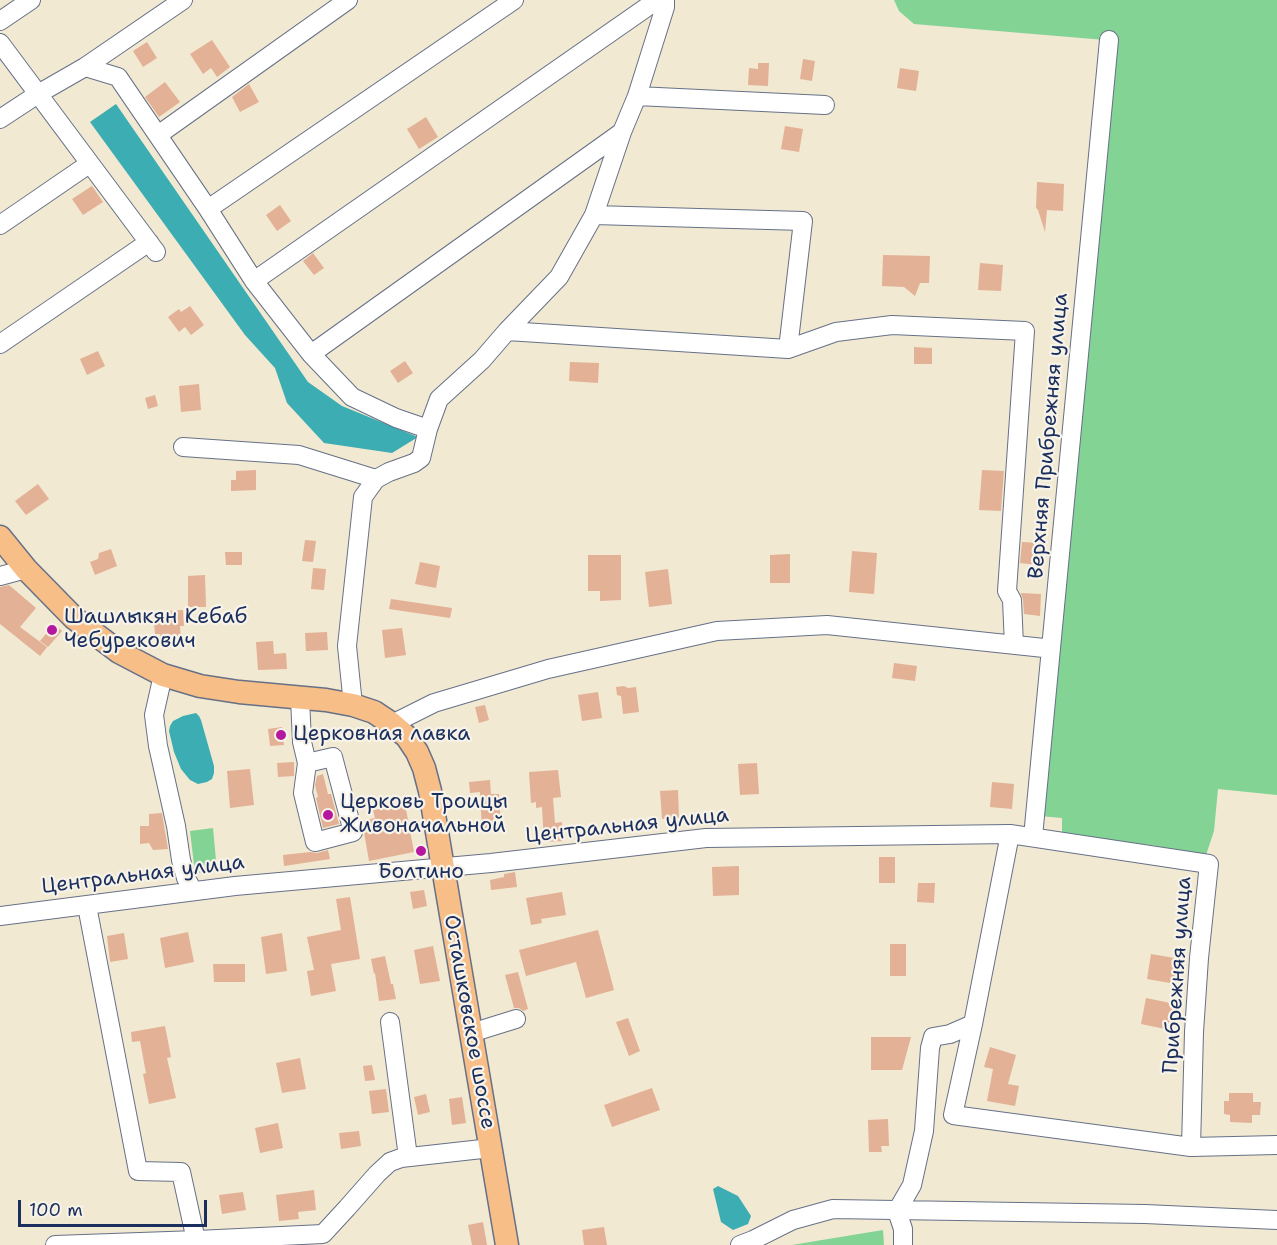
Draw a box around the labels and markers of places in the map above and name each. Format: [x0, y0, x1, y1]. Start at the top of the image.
place label: Шашлыкян Кебаб Чебурекович [64, 605, 247, 655]
marker: Шашлыкян Кебаб Чебурекович [45, 623, 59, 637]
place label: Церковная лавка [293, 722, 470, 748]
marker: Церковная лавка [274, 728, 288, 742]
place label: Церковь Троицы Живоначальной [340, 790, 508, 840]
marker: Церковь Троицы Живоначальной [321, 808, 335, 822]
marker: Болтино [414, 844, 428, 858]
place label: Болтино [378, 860, 464, 886]

